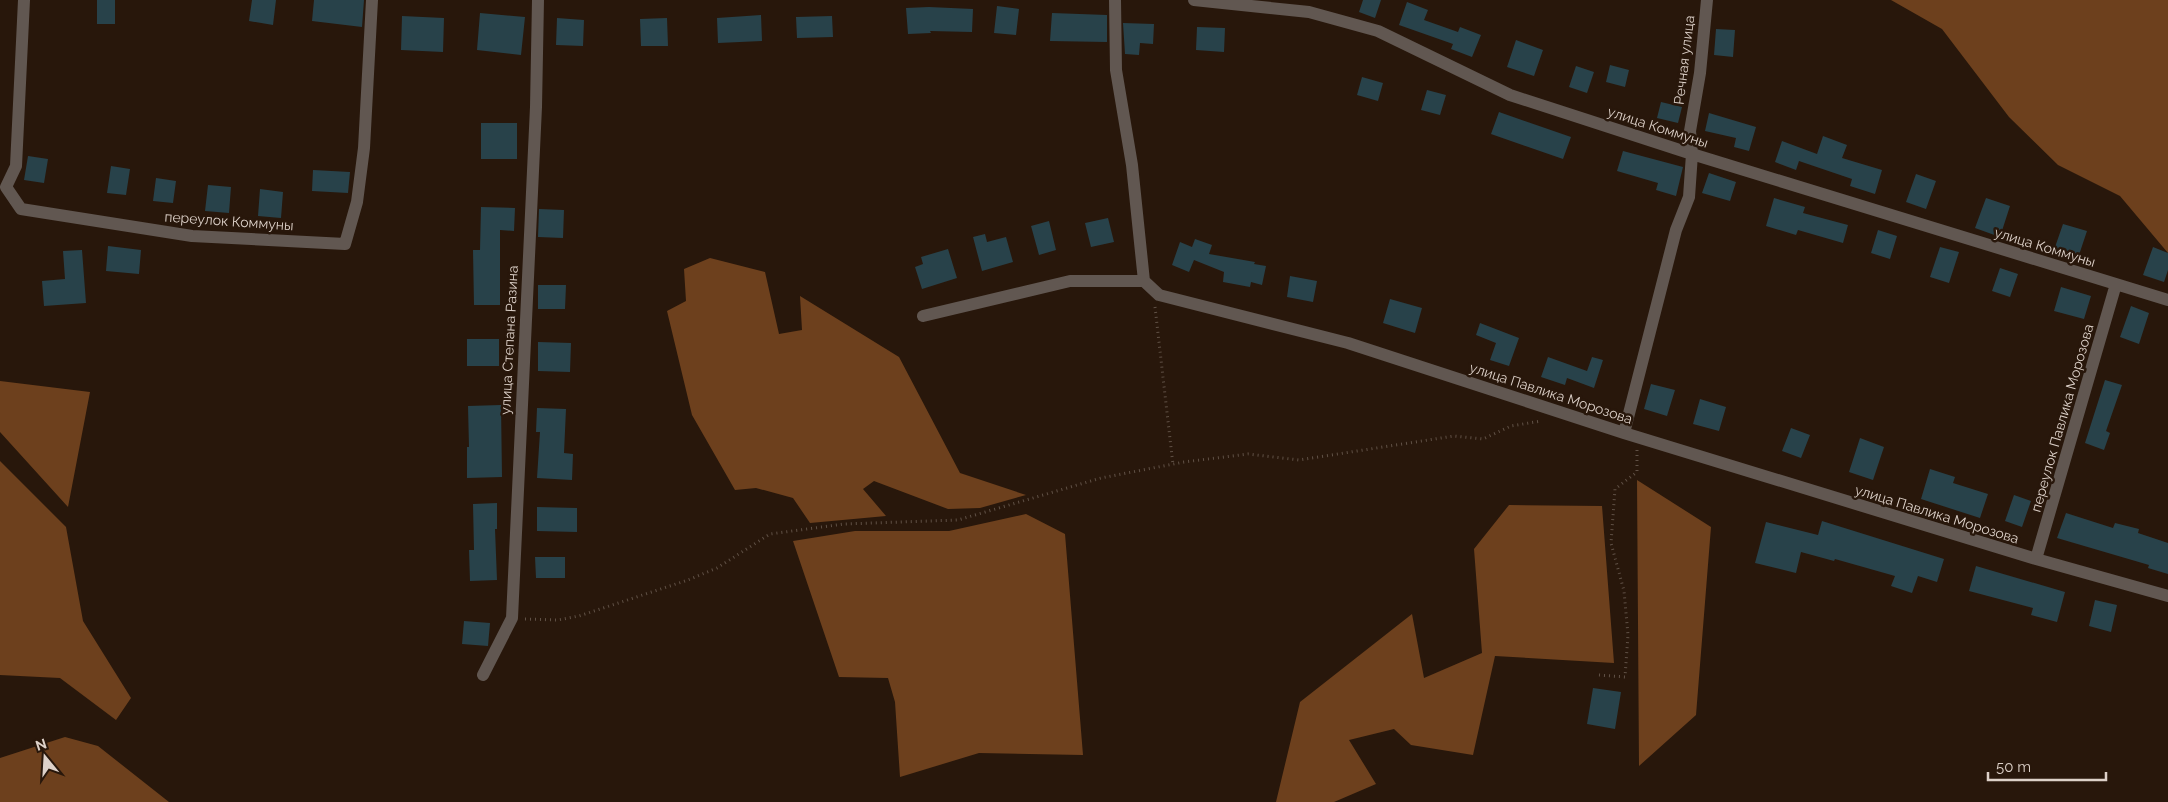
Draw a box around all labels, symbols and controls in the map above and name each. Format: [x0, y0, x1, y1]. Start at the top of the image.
street label: Речная улица [1671, 14, 1697, 106]
street label: улица Коммуны [1606, 103, 1710, 151]
street label: переулок Коммуны [164, 209, 294, 233]
street label: улица Коммуны [1993, 224, 2097, 270]
street label: улица Степана Разина [497, 265, 521, 415]
street label: переулок Павлика Морозова [2027, 322, 2097, 514]
street label: улица Павлика Морозова [1468, 359, 1634, 427]
street label: улица Павлика Морозова [1853, 481, 2021, 547]
north arrow [20, 732, 70, 782]
text: N [33, 735, 49, 754]
scale bar [1988, 750, 2106, 782]
text: 50 m [1996, 758, 2031, 776]

